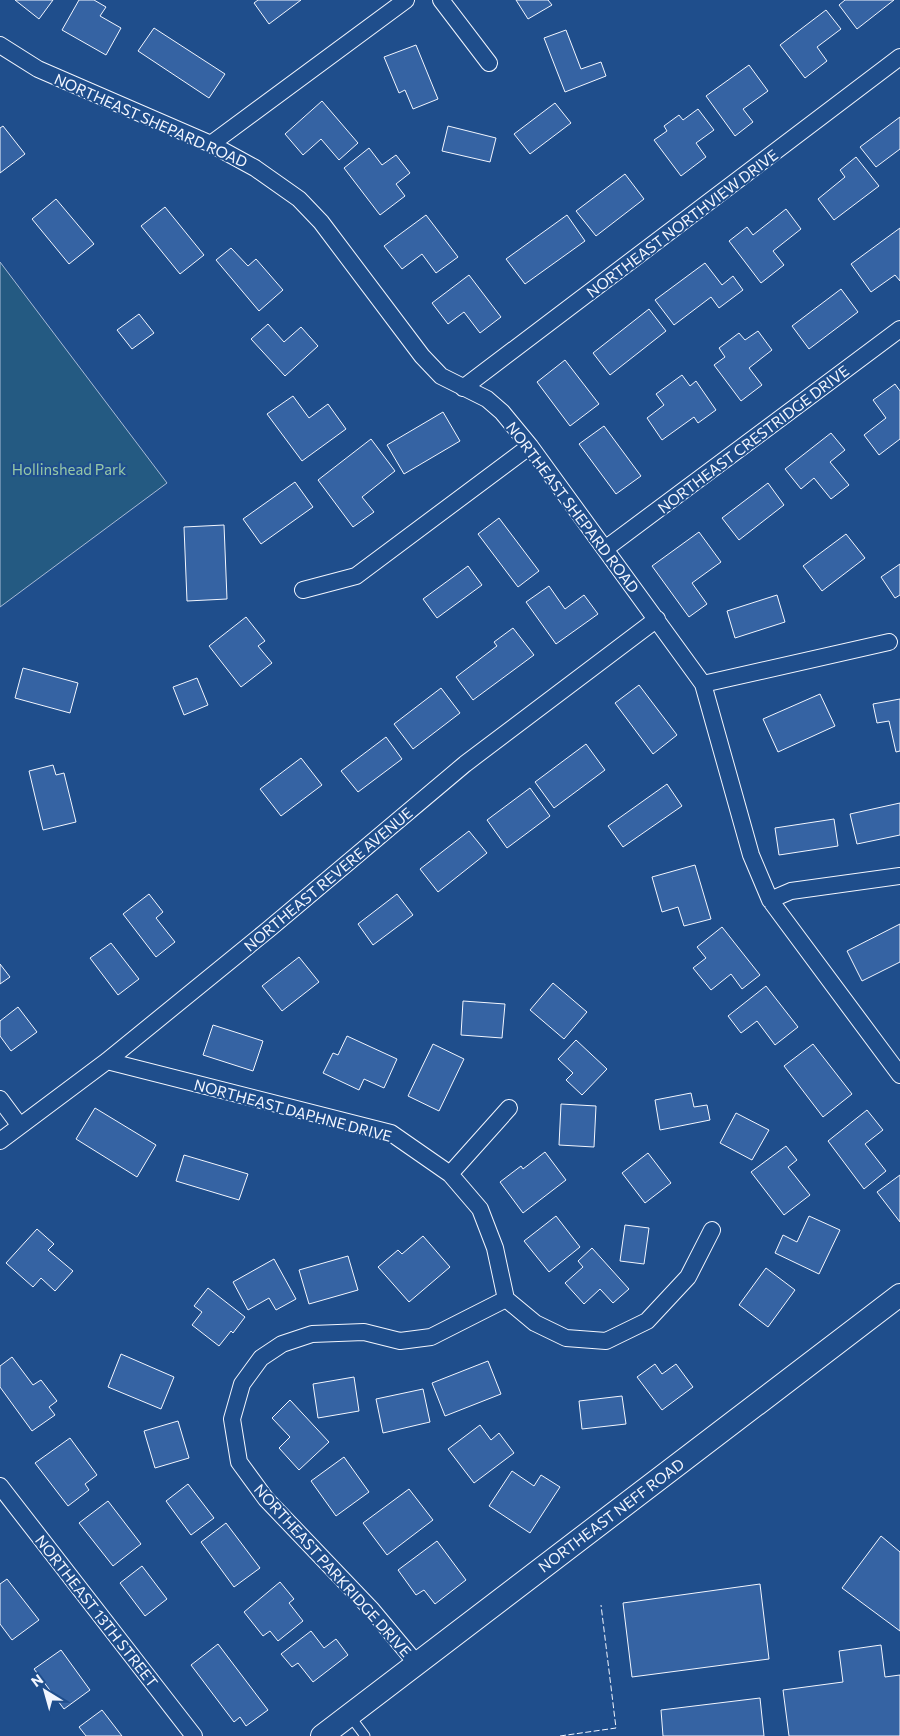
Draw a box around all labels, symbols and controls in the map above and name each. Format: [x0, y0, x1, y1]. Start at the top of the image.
street label: NORTHEAST SHEPARD ROAD [52, 69, 250, 171]
street label: NORTHEAST NORTHVIEW DRIVE [583, 145, 781, 301]
street label: NORTHEAST CRESTRIDGE DRIVE [654, 361, 852, 517]
street label: NORTHEAST SHEPARD ROAD [503, 418, 643, 596]
park label: Hollinshead Park [12, 460, 126, 478]
street label: NORTHEAST REVERE AVENUE [240, 803, 416, 955]
street label: NORTHEAST DAPHNE DRIVE [192, 1075, 394, 1145]
street label: NORTHEAST NEFF ROAD [535, 1454, 687, 1576]
street label: NORTHEAST PARKRIDGE DRIVE [251, 1480, 415, 1660]
street label: NORTHEAST 13TH STREET [32, 1531, 162, 1691]
north arrow [20, 1666, 70, 1716]

